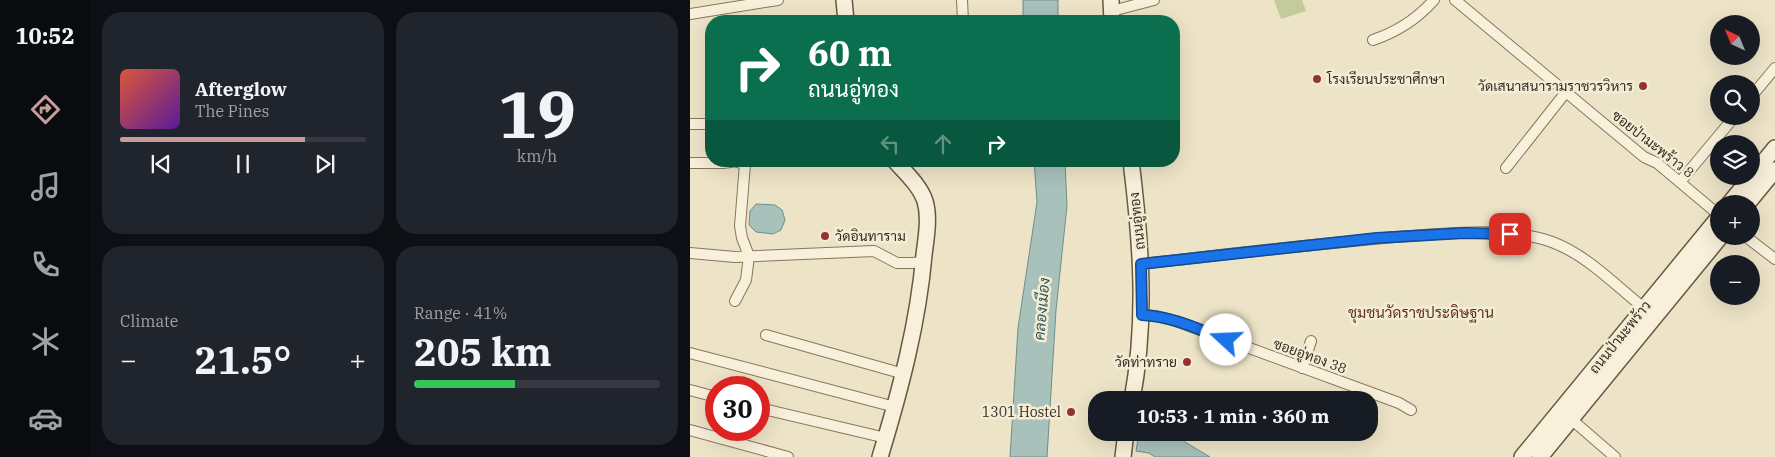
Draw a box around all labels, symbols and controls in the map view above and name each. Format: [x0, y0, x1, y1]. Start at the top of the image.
north arrow [1710, 15, 1760, 65]
map controls [1710, 15, 1760, 305]
text: 10:52 [15, 21, 75, 50]
text: 60 m [808, 30, 892, 76]
icon: right [725, 35, 790, 100]
place label: โรงเรียนประชาศึกษา [1326, 70, 1445, 88]
text: 19 [498, 71, 576, 156]
marker: โรงเรียนประชาศึกษา [1311, 73, 1323, 85]
text: ถนนอู่ทอง [808, 74, 899, 103]
button: search [1710, 75, 1760, 125]
text: Afterglow [195, 77, 287, 101]
place label: วัดเสนาสนารามราชวรวิหาร [1478, 77, 1633, 95]
marker: วัดเสนาสนารามราชวรวิหาร [1637, 80, 1649, 92]
icon: directions [28, 92, 63, 127]
text: The Pines [195, 101, 269, 121]
street label: ซอยป่ามะพร้าว 8 [1608, 106, 1698, 182]
icon: left [876, 130, 904, 158]
icon: ahead [929, 130, 957, 158]
icon: right [982, 130, 1010, 158]
button: layers [1710, 135, 1760, 185]
text: km/h [517, 146, 557, 166]
icon: previous [147, 150, 175, 178]
icon: pause [229, 150, 257, 178]
icon: next [311, 150, 339, 178]
icon: music [28, 169, 63, 204]
street label: ถนนอู่ทอง [1125, 191, 1150, 251]
button: + [1710, 195, 1760, 245]
pin [1489, 213, 1531, 255]
icon: arrive [1496, 220, 1524, 248]
place label: วัดอินทาราม [835, 227, 906, 245]
marker: วัดอินทาราม [819, 230, 831, 242]
icon: phone [28, 247, 63, 282]
button: − [1710, 255, 1760, 305]
water label: คลองเมือง [1029, 277, 1054, 341]
street label: ถนนป่ามะพร้าว [1585, 297, 1655, 377]
text: Range · 41% [414, 303, 507, 323]
district label: ชุมชนวัดราชประดิษฐาน [1348, 303, 1494, 324]
text: Climate [120, 311, 178, 331]
position arrow [1199, 313, 1251, 365]
icon: climate [28, 324, 63, 359]
text: 205 km [414, 327, 552, 376]
street label: ซอยอู่ทอง 38 [1270, 334, 1349, 379]
text: 21.5° [195, 335, 291, 384]
text: − [120, 341, 137, 378]
text: + [349, 341, 366, 378]
place label: วัดท่าทราย [1115, 353, 1177, 371]
marker: วัดท่าทราย [1181, 356, 1193, 368]
speed limit sign: 30 [705, 376, 770, 441]
icon: car [28, 401, 63, 436]
place label: 1301 Hostel [982, 403, 1061, 421]
text: 10:53 · 1 min · 360 m [1137, 404, 1329, 428]
marker: 1301 Hostel [1065, 406, 1077, 418]

